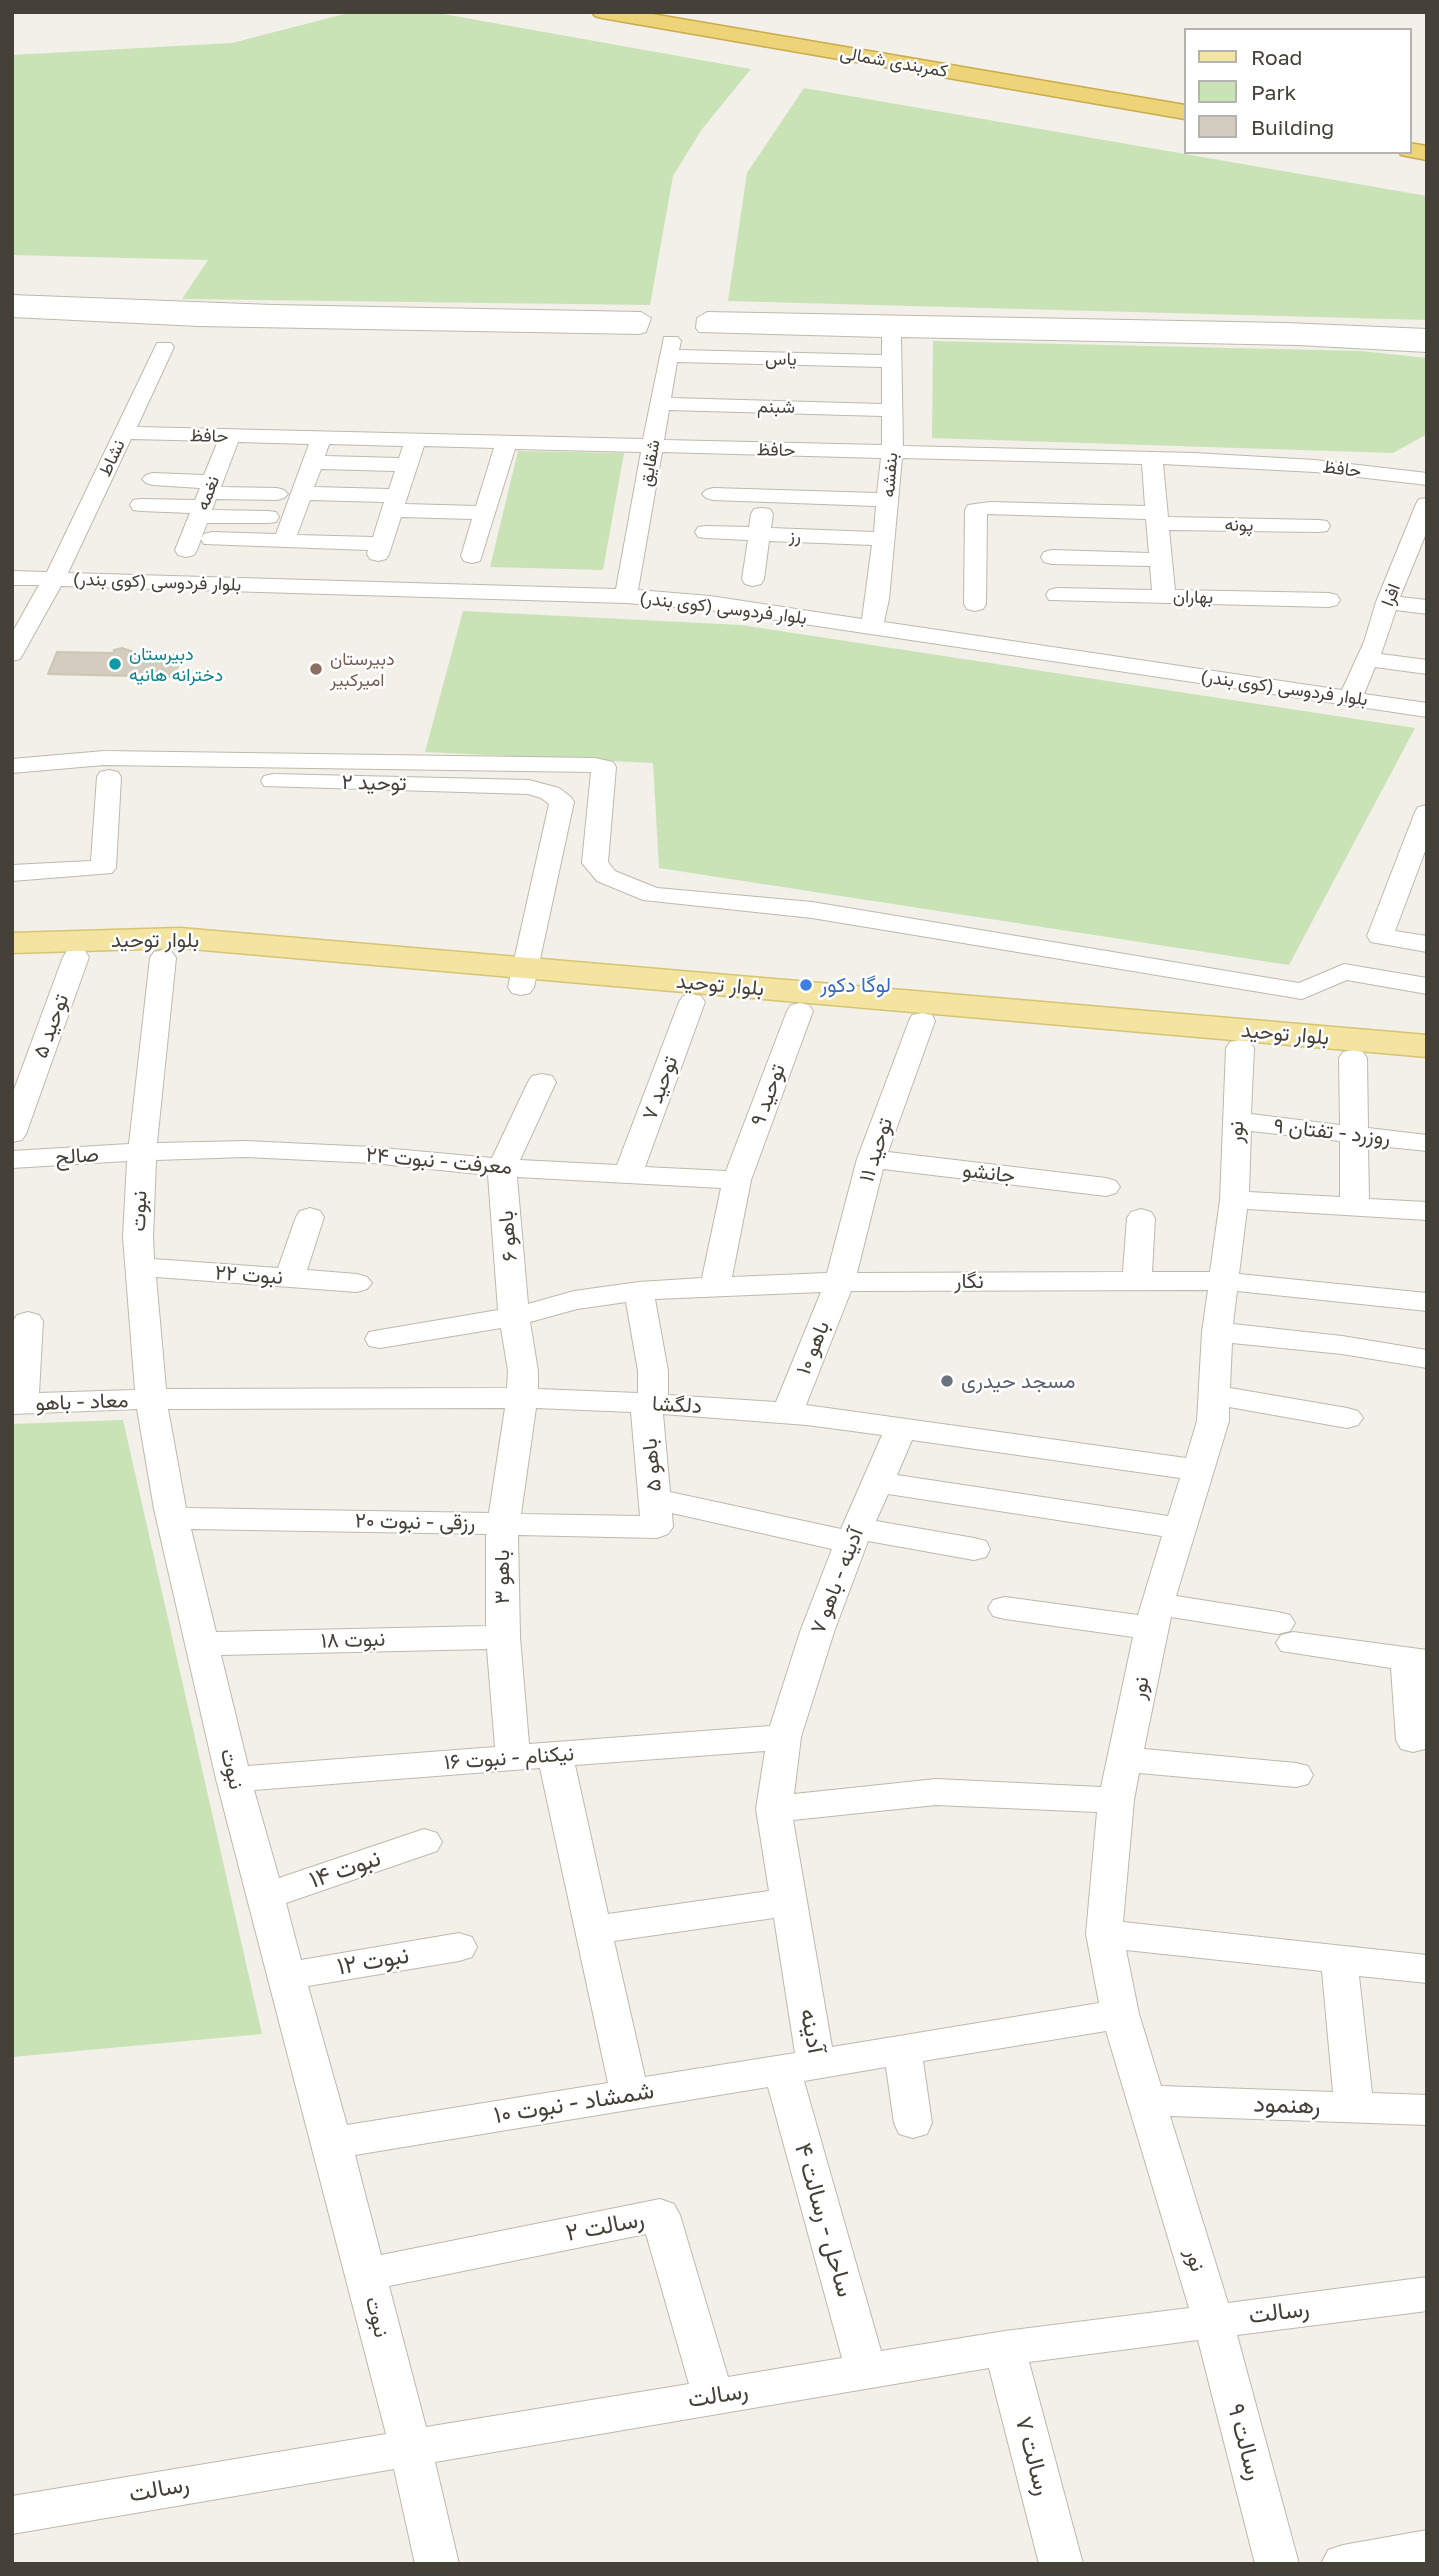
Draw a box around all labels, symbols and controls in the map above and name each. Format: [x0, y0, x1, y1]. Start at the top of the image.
legend [1184, 28, 1411, 154]
street label: کمربندی شمالی [838, 42, 950, 82]
text: Road [1251, 44, 1302, 70]
text: Park [1251, 79, 1296, 105]
text: Building [1251, 114, 1334, 140]
street label: یاس [765, 348, 797, 370]
street label: شبنم [757, 396, 795, 418]
street label: حافظ [189, 425, 229, 447]
street label: نشاط [94, 436, 130, 480]
street label: شقایق [635, 438, 665, 488]
street label: حافظ [756, 439, 796, 461]
street label: بنفشه [878, 452, 902, 498]
street label: حافظ [1321, 456, 1363, 482]
street label: نغمه [192, 473, 224, 513]
street label: پونه [1224, 514, 1254, 536]
street label: رز [789, 525, 801, 547]
street label: بلوار فردوسی (کوی بندر) [72, 568, 242, 596]
street label: افرا [1377, 581, 1405, 609]
street label: بهاران [1173, 586, 1213, 608]
street label: بلوار فردوسی (کوی بندر) [638, 587, 808, 629]
place label: دبیرستان دخترانه هانیه [129, 643, 223, 686]
place label: دبیرستان امیرکبیر [330, 648, 395, 690]
marker: دبیرستان دخترانه هانیه [107, 656, 123, 672]
marker: دبیرستان امیرکبیر [308, 661, 324, 677]
street label: بلوار فردوسی (کوی بندر) [1199, 666, 1369, 710]
street label: توحید ۲ [341, 770, 407, 796]
street label: بلوار توحید [111, 927, 199, 953]
street label: بلوار توحید [675, 969, 765, 1001]
place label: لوگا دکور [820, 972, 891, 998]
marker: لوگا دکور [798, 977, 814, 993]
street label: توحید ۵ [28, 991, 74, 1061]
street label: بلوار توحید [1240, 1018, 1330, 1050]
street label: توحید ۷ [637, 1053, 683, 1123]
street label: توحید ۹ [745, 1061, 791, 1129]
street label: روزرد - تفتان ۹ [1272, 1113, 1392, 1151]
street label: توحید ۱۱ [854, 1115, 898, 1185]
street label: نور [1223, 1120, 1249, 1144]
street label: صالح [54, 1142, 100, 1170]
street label: معرفت - نبوت ۲۴ [365, 1142, 513, 1180]
street label: جانشو [961, 1157, 1017, 1189]
street label: نبوت [126, 1190, 152, 1232]
street label: باهو ۶ [493, 1209, 523, 1263]
street label: نبوت ۲۲ [214, 1260, 284, 1290]
street label: نگار [954, 1268, 984, 1294]
street label: باهو ۱۰ [791, 1317, 835, 1379]
place label: مسجد حیدری [961, 1368, 1076, 1394]
marker: مسجد حیدری [939, 1373, 955, 1389]
street label: معاد - باهو [35, 1388, 129, 1416]
street label: دلگشا [651, 1391, 703, 1419]
street label: باهو ۵ [637, 1437, 667, 1493]
street label: رزقی - نبوت ۲۰ [355, 1508, 475, 1536]
street label: آدینه - باهو ۷ [805, 1525, 869, 1637]
street label: باهو ۳ [489, 1550, 515, 1604]
street label: نبوت ۱۸ [320, 1626, 386, 1654]
street label: نور [1125, 1675, 1155, 1701]
street label: نیکنام - نبوت ۱۶ [443, 1741, 575, 1775]
street label: نبوت [215, 1746, 249, 1792]
street label: نبوت ۱۴ [306, 1843, 384, 1895]
street label: نبوت ۱۲ [335, 1941, 411, 1981]
street label: آدینه [794, 2006, 830, 2056]
street label: شمشاد - نبوت ۱۰ [492, 2076, 656, 2130]
street label: رهنمود [1253, 2089, 1321, 2121]
street label: ساحل - رسالت ۴ [788, 2140, 860, 2300]
street label: رسالت ۲ [563, 2204, 647, 2248]
street label: نور [1180, 2246, 1210, 2274]
street label: نبوت [360, 2294, 394, 2340]
street label: رسالت [1247, 2294, 1311, 2330]
street label: رسالت [686, 2376, 750, 2414]
street label: رسالت ۹ [1221, 2400, 1269, 2484]
street label: رسالت ۷ [1009, 2413, 1057, 2499]
street label: رسالت [127, 2470, 191, 2508]

